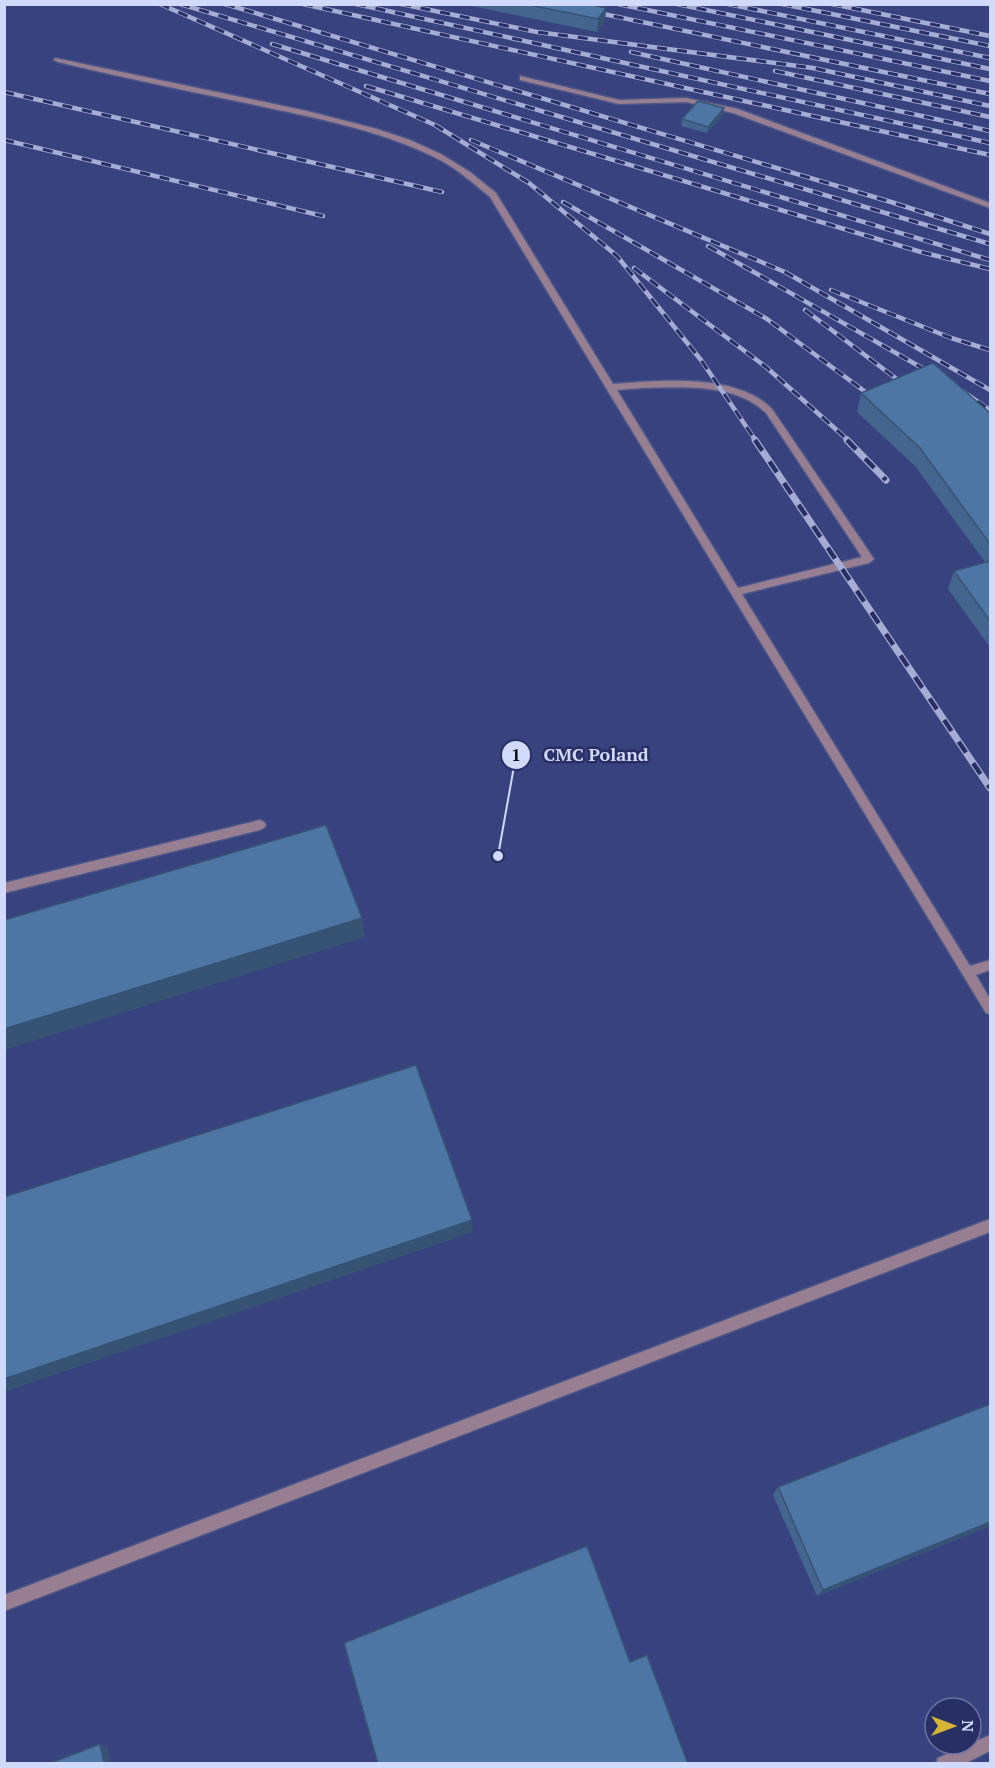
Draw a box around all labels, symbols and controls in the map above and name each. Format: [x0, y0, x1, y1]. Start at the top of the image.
callout: CMC Poland [501, 737, 660, 773]
text: 1 [511, 742, 521, 766]
text: CMC Poland [543, 742, 649, 766]
north arrow [923, 1696, 983, 1756]
text: N [957, 1720, 979, 1732]

